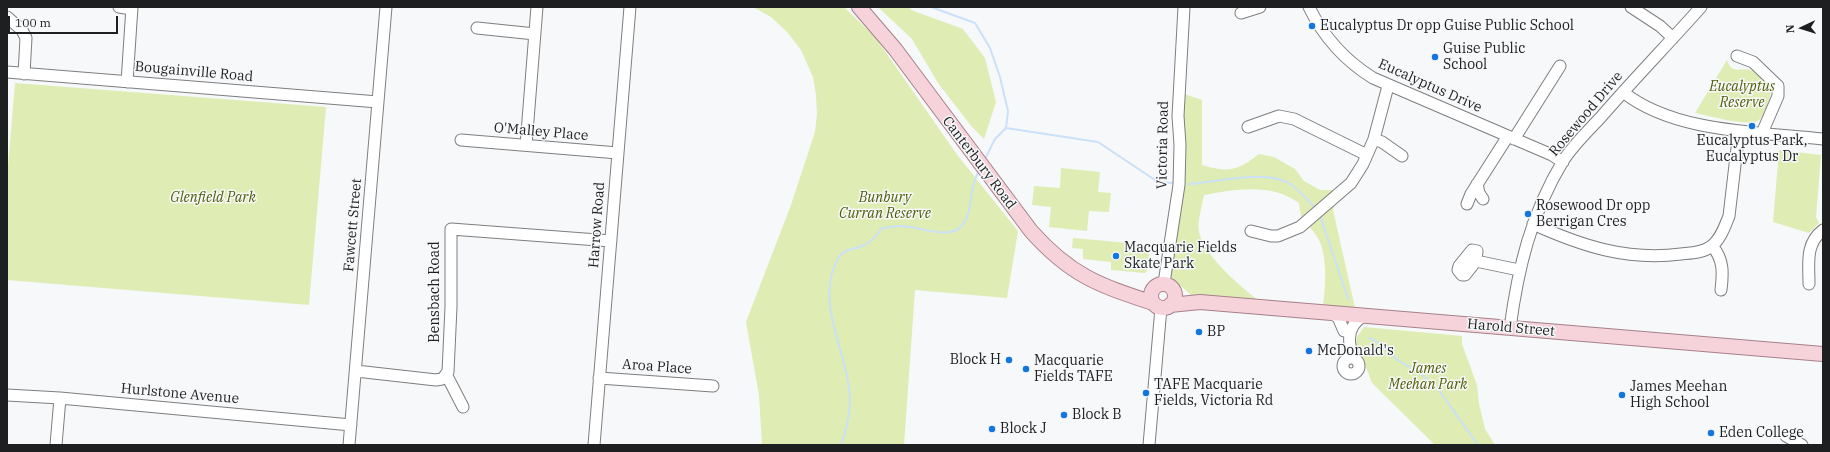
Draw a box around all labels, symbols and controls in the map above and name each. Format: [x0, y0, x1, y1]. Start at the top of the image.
scale bar [10, 8, 120, 34]
north arrow [1782, 8, 1822, 48]
text: 100 m [15, 15, 51, 30]
place label: Eucalyptus Dr opp Guise Public School [1320, 18, 1574, 34]
marker: Eucalyptus Dr opp Guise Public School [1307, 21, 1317, 31]
text: N [1783, 24, 1797, 34]
place label: Guise Public School [1443, 41, 1525, 74]
marker: Guise Public School [1430, 52, 1440, 62]
street label: Eucalyptus Drive [1376, 56, 1484, 116]
street label: Bougainville Road [134, 58, 254, 86]
street label: Rosewood Drive [1546, 68, 1626, 160]
park label: Eucalyptus Reserve [1709, 79, 1775, 112]
street label: Victoria Road [1154, 101, 1172, 189]
street label: Canterbury Road [939, 113, 1019, 213]
street label: O'Malley Place [493, 119, 589, 145]
marker: Eucalyptus Park, Eucalyptus Dr [1747, 121, 1757, 131]
place label: Eucalyptus Park, Eucalyptus Dr [1696, 133, 1808, 166]
street label: Fawcett Street [341, 178, 365, 272]
street label: Harrow Road [586, 181, 608, 269]
park label: Glenfield Park [170, 190, 256, 206]
park label: Bunbury Curran Reserve [839, 190, 931, 222]
place label: Rosewood Dr opp Berrigan Cres [1536, 198, 1650, 230]
marker: Rosewood Dr opp Berrigan Cres [1523, 209, 1533, 219]
place label: Macquarie Fields Skate Park [1124, 240, 1237, 272]
street label: Bensbach Road [427, 241, 443, 343]
marker: Macquarie Fields Skate Park [1111, 251, 1121, 261]
street label: Harold Street [1466, 316, 1556, 340]
place label: BP [1207, 324, 1225, 340]
marker: BP [1194, 327, 1204, 337]
place label: McDonald's [1317, 343, 1394, 359]
marker: McDonald's [1304, 346, 1314, 356]
place label: Block H [950, 352, 1001, 368]
place label: Macquarie Fields TAFE [1034, 353, 1113, 386]
marker: Block H [1004, 355, 1014, 365]
street label: Aroa Place [622, 356, 692, 378]
park label: James Meehan Park [1388, 361, 1468, 394]
marker: Macquarie Fields TAFE [1021, 364, 1031, 374]
place label: TAFE Macquarie Fields, Victoria Rd [1154, 377, 1273, 410]
place label: James Meehan High School [1630, 379, 1727, 412]
street label: Hurlstone Avenue [120, 380, 240, 408]
marker: TAFE Macquarie Fields, Victoria Rd [1141, 388, 1151, 398]
marker: James Meehan High School [1617, 390, 1627, 400]
place label: Block B [1072, 407, 1122, 423]
marker: Block B [1059, 410, 1069, 420]
place label: Block J [1000, 421, 1047, 437]
marker: Block J [987, 424, 997, 434]
place label: Eden College [1719, 425, 1804, 441]
marker: Eden College [1706, 428, 1716, 438]

